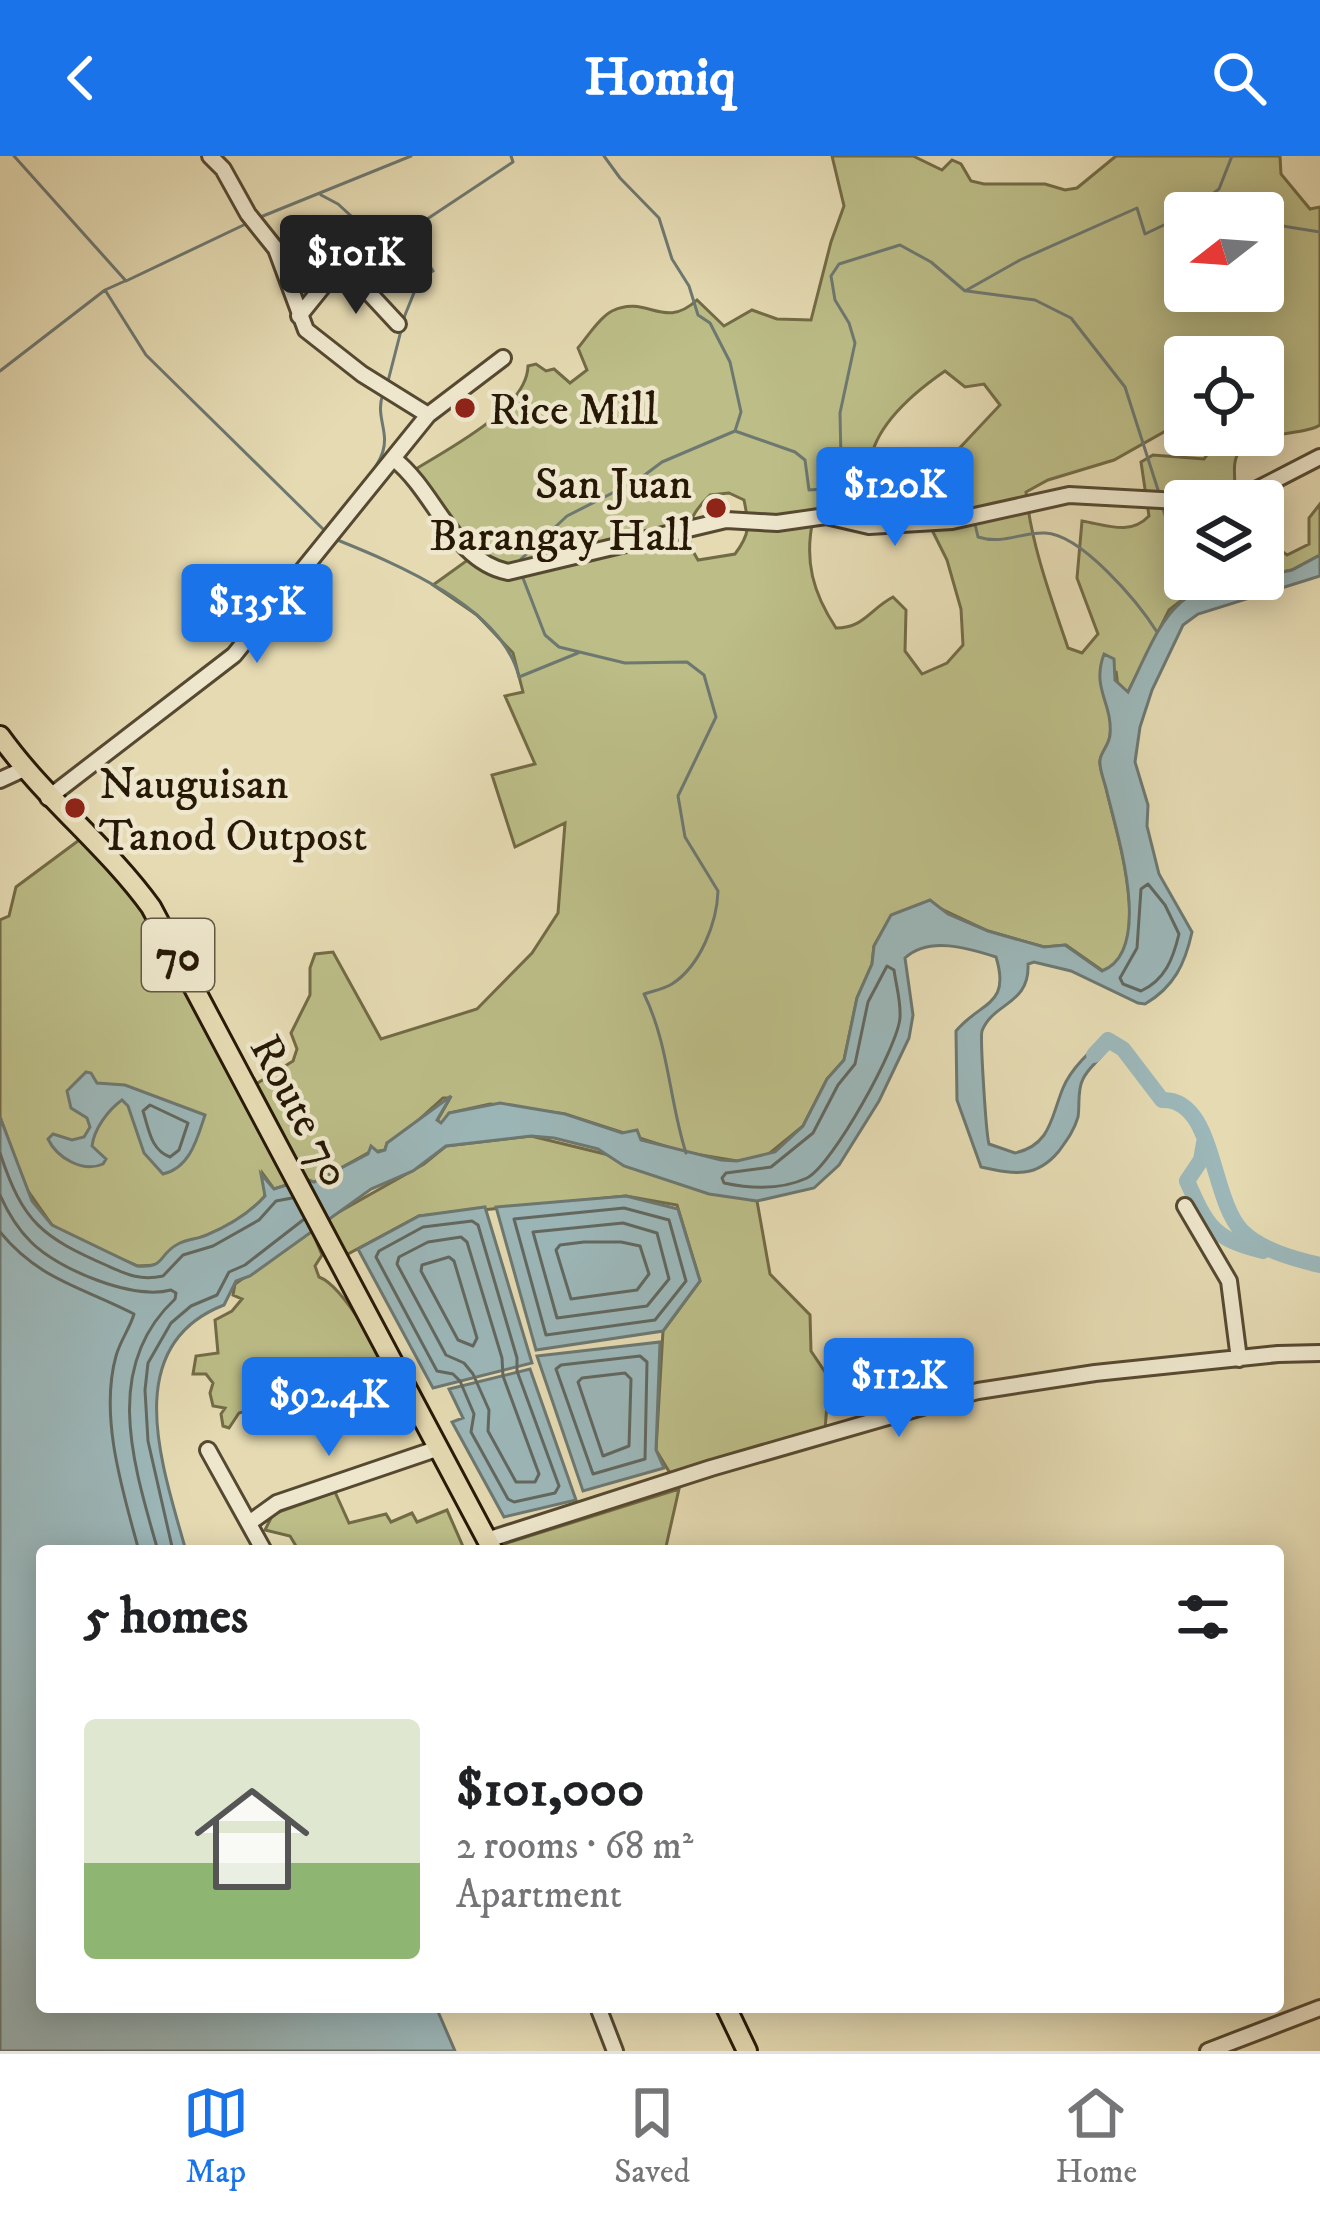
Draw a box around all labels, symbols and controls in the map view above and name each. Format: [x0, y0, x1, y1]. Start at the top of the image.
icon: back [48, 45, 114, 111]
text: Homiq [584, 45, 736, 112]
icon: search [1206, 45, 1272, 111]
north arrow [1164, 192, 1284, 312]
map controls [1164, 192, 1284, 600]
pin: $101K [272, 215, 440, 317]
text: $101K [307, 229, 405, 278]
button: locate [1164, 336, 1284, 456]
place label: Rice Mill [489, 383, 658, 439]
marker: Rice Mill [452, 395, 478, 421]
pin: $120K [811, 447, 979, 549]
place label: San Juan Barangay Hall [429, 457, 692, 565]
text: $120K [843, 461, 947, 510]
button: layers [1164, 480, 1284, 600]
marker: San Juan Barangay Hall [703, 495, 729, 521]
pin: $135K [173, 564, 341, 666]
text: $135K [209, 578, 305, 627]
place label: Nauguisan Tanod Outpost [99, 757, 367, 865]
marker: Nauguisan Tanod Outpost [62, 795, 88, 821]
road number: 70 [142, 919, 214, 991]
street label: Route 70 [236, 1026, 363, 1197]
pin: $112K [815, 1338, 983, 1440]
text: $112K [851, 1352, 947, 1401]
pin: $92.4K [231, 1357, 427, 1459]
text: $92.4K [269, 1371, 389, 1420]
icon: filters [1170, 1584, 1236, 1650]
text: 5 homes [84, 1585, 248, 1649]
text: $101,000 [456, 1758, 644, 1822]
icon: home [180, 1767, 324, 1911]
text: 2 rooms · 68 m² [456, 1822, 693, 1871]
text: Apartment [456, 1871, 622, 1920]
tab: Map [183, 2080, 249, 2193]
tab: Saved [614, 2080, 690, 2193]
tab: Home [1056, 2080, 1137, 2193]

